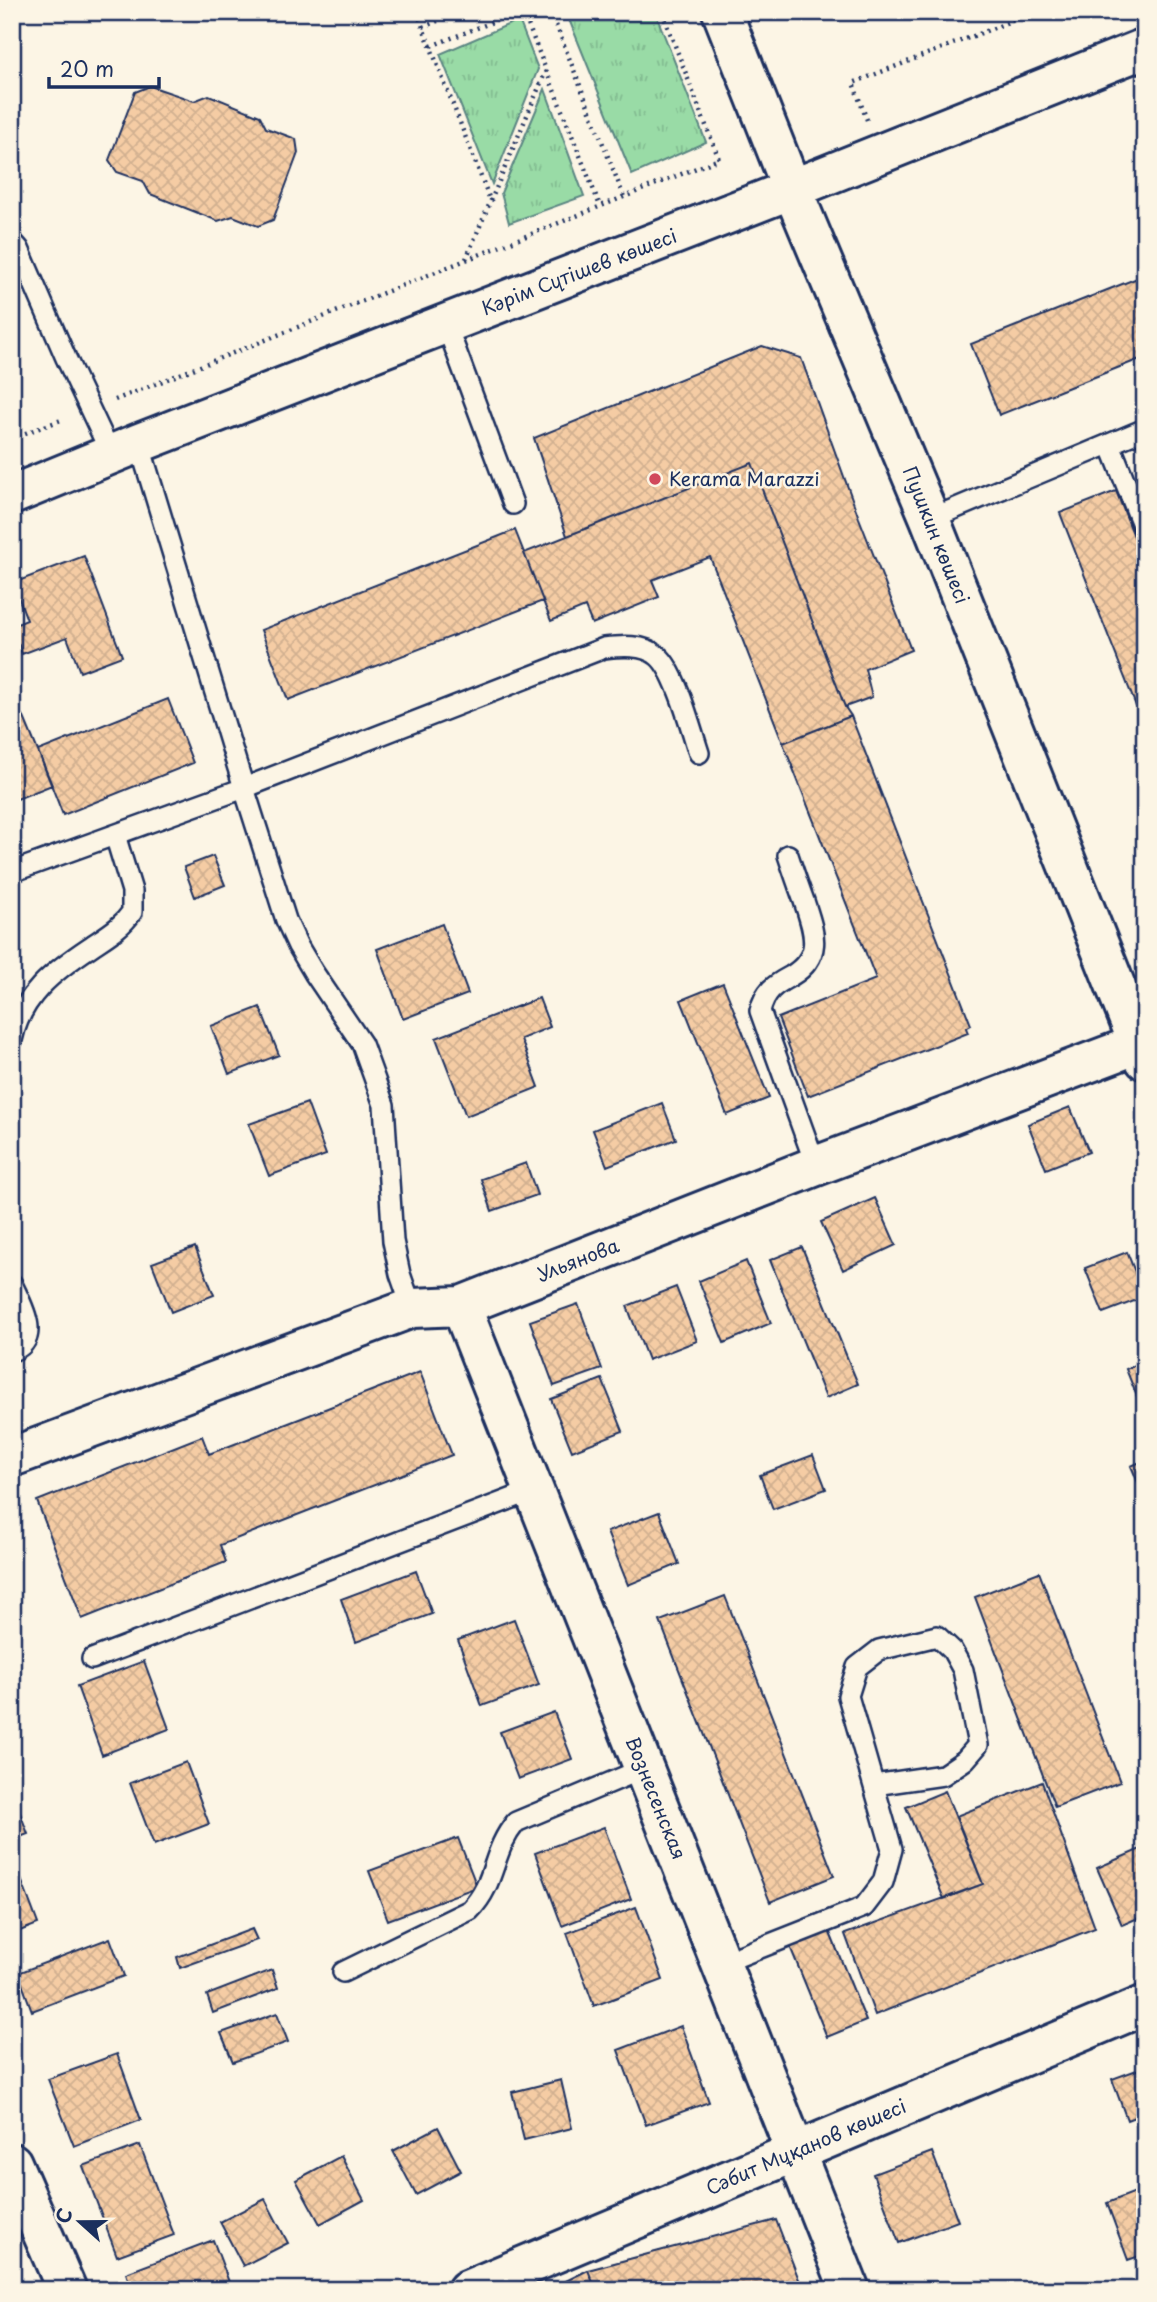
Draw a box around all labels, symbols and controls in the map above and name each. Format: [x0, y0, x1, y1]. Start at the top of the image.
scale bar [49, 46, 159, 90]
text: 20 m [60, 52, 114, 84]
street label: Кәрім Сүтішев көшесі [477, 221, 681, 321]
street label: Пушкин көшесі [897, 462, 977, 608]
place label: Kerama Marazzi [669, 464, 820, 492]
marker: Kerama Marazzi [647, 471, 663, 487]
street label: Ульянова [533, 1231, 623, 1288]
street label: Вознесенская [620, 1732, 694, 1863]
street label: Сәбит Мұқанов көшесі [701, 2091, 910, 2201]
north arrow [46, 2186, 116, 2256]
text: С [48, 2204, 79, 2227]

